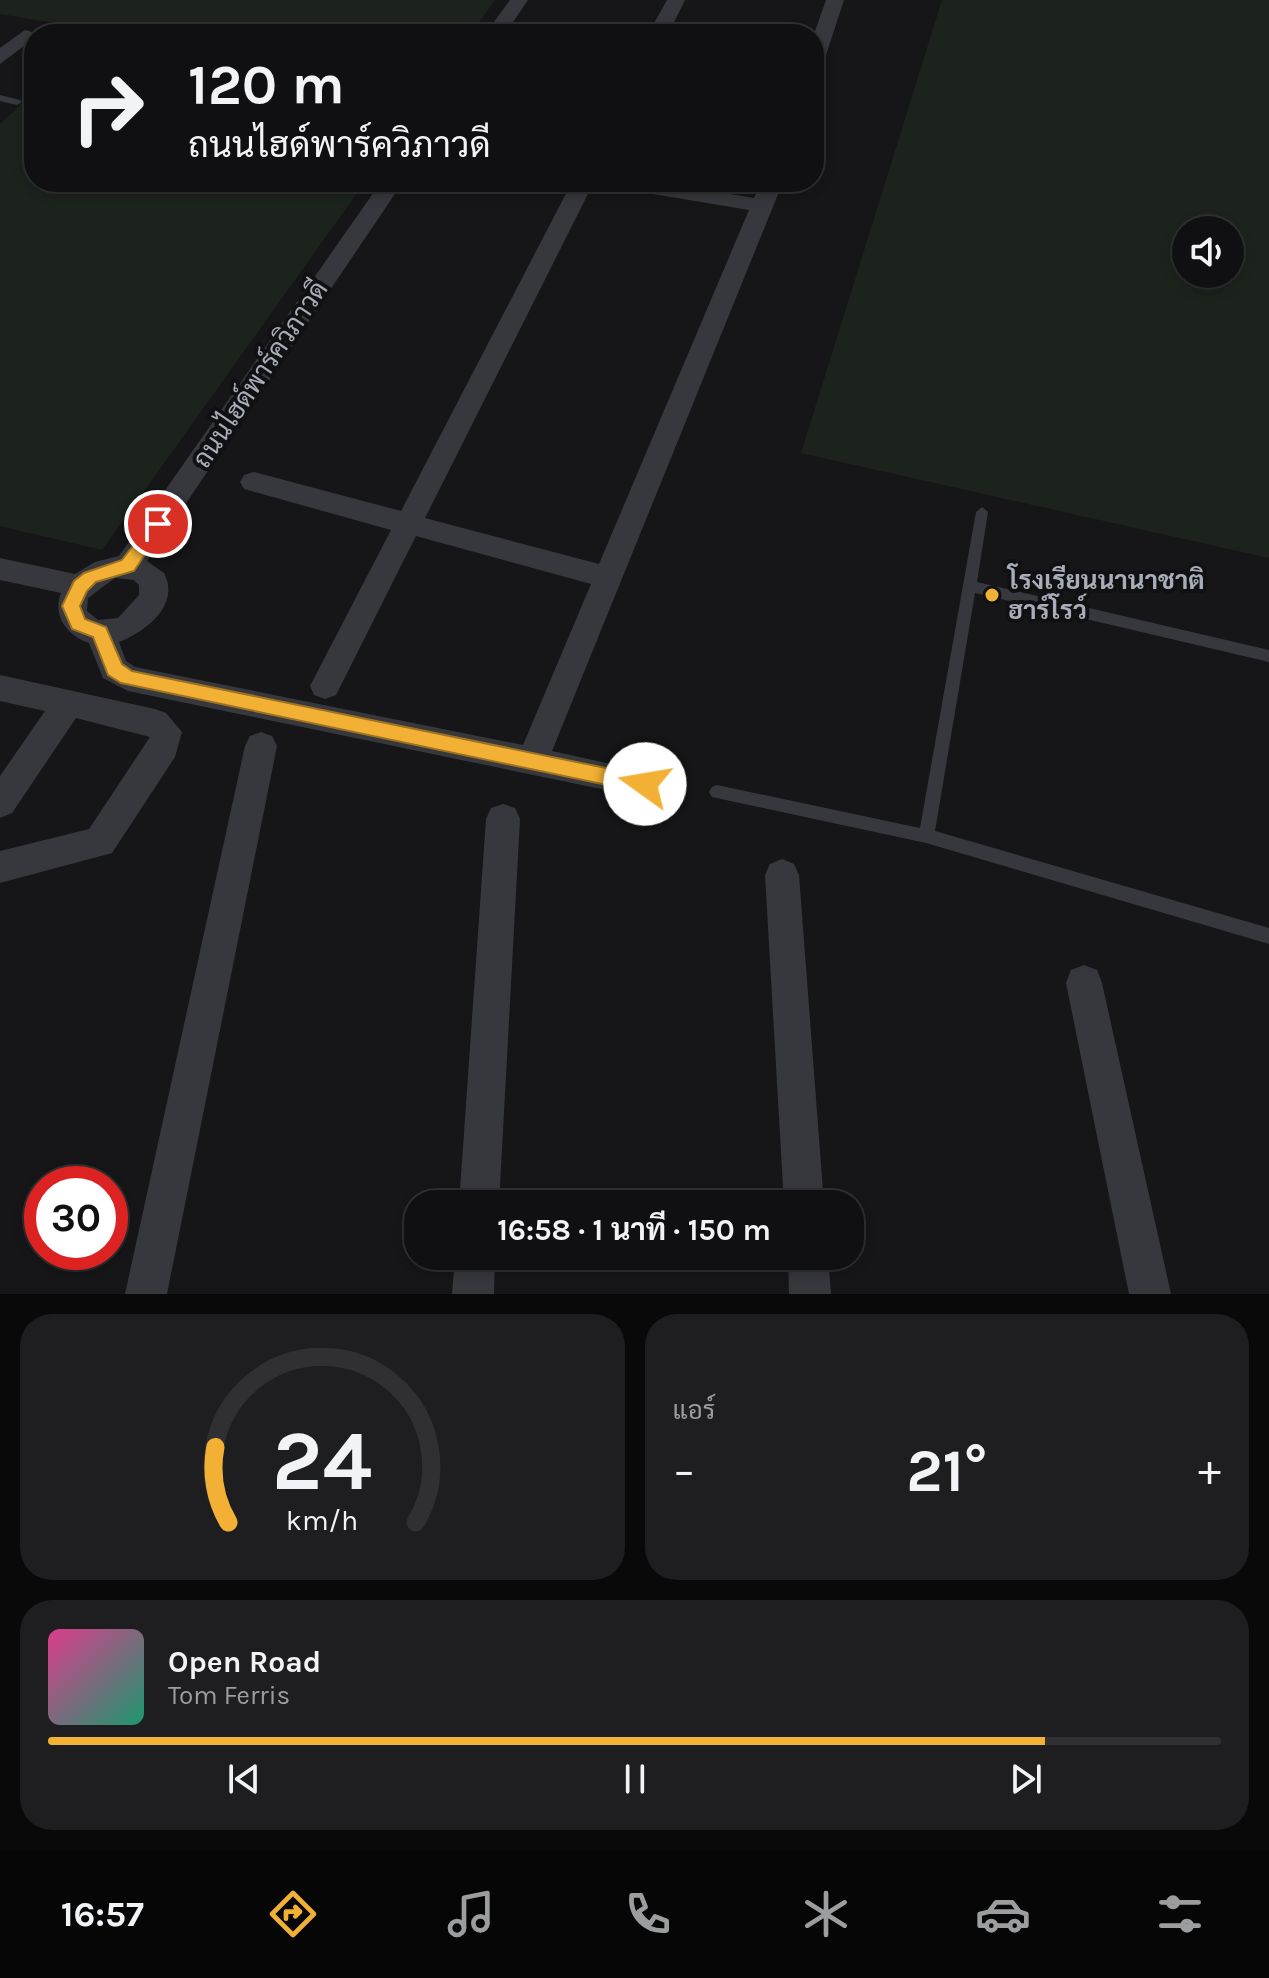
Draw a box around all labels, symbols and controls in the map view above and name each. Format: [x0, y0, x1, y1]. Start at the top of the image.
text: 120 m [188, 52, 345, 117]
icon: right [56, 56, 160, 160]
text: ถนนไฮด์พาร์ควิภาวดี [188, 124, 491, 166]
map controls [1172, 216, 1244, 288]
button: sound [1172, 216, 1244, 288]
street label: ถนนไฮด์พาร์ควิภาวดี [185, 274, 334, 474]
pin [124, 490, 192, 558]
icon: arrive [136, 502, 180, 546]
place label: โรงเรียนนานาชาติ ฮาร์โรว์ [1006, 563, 1205, 626]
marker: โรงเรียนนานาชาติ ฮาร์โรว์ [983, 586, 1001, 604]
position arrow [603, 742, 687, 826]
speed limit sign: 30 [24, 1166, 128, 1270]
text: 16:58 · 1 นาที · 150 m [497, 1212, 771, 1248]
text: แอร์ [673, 1395, 715, 1426]
text: 24 [272, 1413, 372, 1510]
text: 21° [906, 1436, 987, 1506]
text: − [673, 1445, 696, 1496]
text: + [1198, 1445, 1221, 1496]
text: km/h [286, 1504, 358, 1537]
text: Open Road [168, 1644, 321, 1680]
text: Tom Ferris [168, 1680, 290, 1711]
icon: previous [222, 1757, 266, 1801]
icon: pause [613, 1757, 657, 1801]
icon: next [1004, 1757, 1048, 1801]
icon: directions [265, 1886, 321, 1942]
icon: music [443, 1886, 499, 1942]
icon: phone [620, 1886, 676, 1942]
icon: climate [798, 1886, 854, 1942]
icon: car [975, 1886, 1031, 1942]
icon: filters [1152, 1886, 1208, 1942]
text: 16:57 [61, 1893, 144, 1935]

